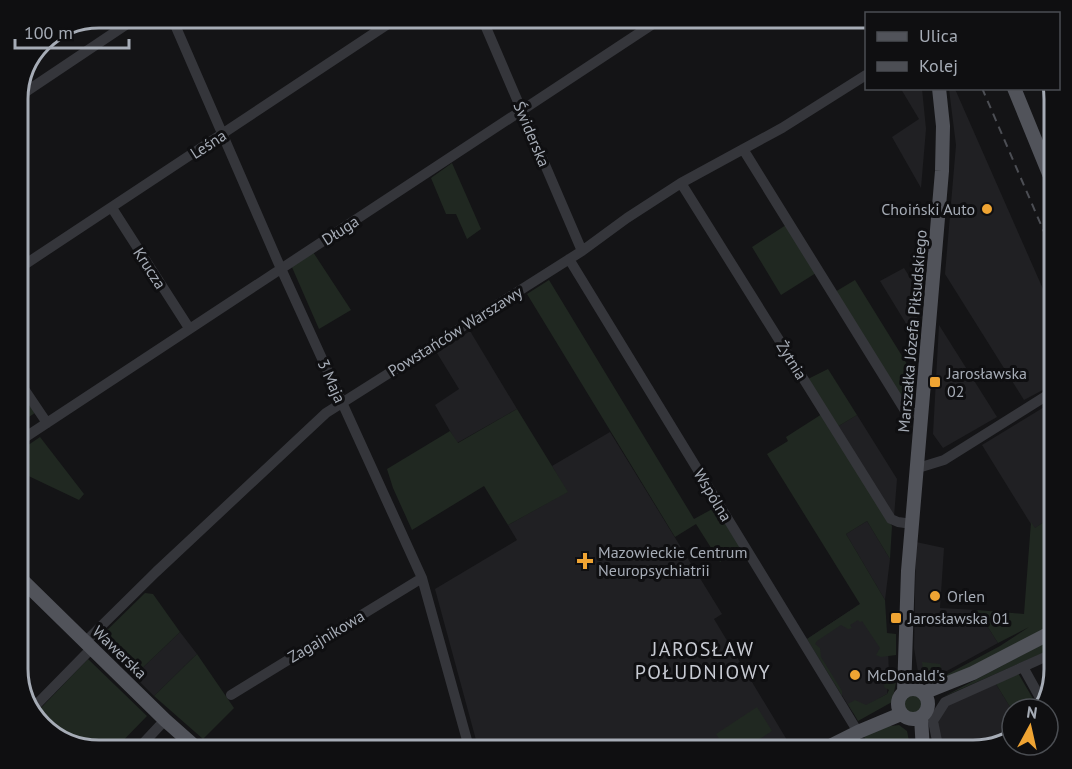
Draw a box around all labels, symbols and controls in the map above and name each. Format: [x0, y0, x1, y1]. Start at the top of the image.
scale bar [15, 12, 129, 50]
legend [865, 12, 1060, 90]
text: 100 m [24, 21, 73, 44]
text: Ulica [919, 24, 958, 47]
text: Kolej [919, 54, 958, 77]
street label: Świderska [509, 98, 555, 170]
street label: Leśna [186, 125, 230, 163]
place label: Choiński Auto [881, 199, 975, 219]
marker: Choiński Auto [980, 202, 994, 216]
street label: Długa [318, 211, 362, 249]
street label: Marszałka Józefa Piłsudskiego [893, 229, 931, 433]
street label: Krucza [129, 244, 171, 292]
street label: Powstańców Warszawy [384, 281, 527, 381]
street label: Żytnia [772, 337, 812, 383]
street label: 3 Maja [314, 356, 350, 406]
place label: Jarosławska 02 [946, 363, 1027, 401]
marker: Jarosławska 02 [928, 375, 942, 389]
street label: Wspólna [690, 465, 736, 525]
place label: Mazowieckie Centrum Neuropsychiatrii [598, 542, 747, 580]
marker: Mazowieckie Centrum Neuropsychiatrii [576, 552, 594, 570]
place label: Orlen [947, 586, 985, 606]
marker: Orlen [928, 589, 942, 603]
street label: Zagajnikowa [284, 605, 368, 667]
place label: Jarosławska 01 [907, 608, 1010, 628]
marker: Jarosławska 01 [889, 611, 903, 625]
street label: Wawerska [89, 621, 151, 683]
district label: JAROSŁAW POŁUDNIOWY [635, 636, 771, 685]
place label: McDonald's [867, 665, 945, 685]
marker: McDonald's [848, 668, 862, 682]
north arrow [1000, 697, 1060, 757]
text: N [1025, 702, 1039, 723]

